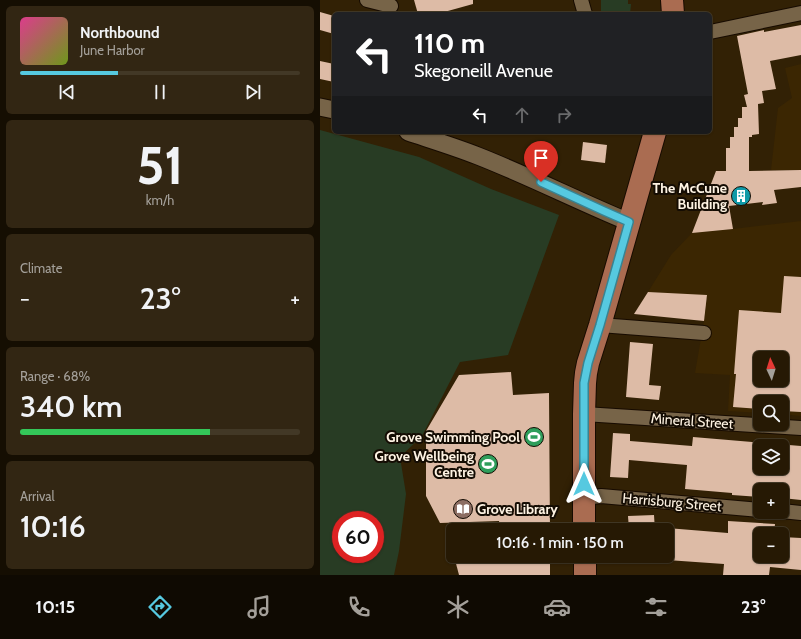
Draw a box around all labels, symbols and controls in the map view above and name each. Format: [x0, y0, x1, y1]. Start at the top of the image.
text: Northbound [80, 24, 160, 42]
text: 110 m [414, 26, 485, 60]
icon: left [348, 28, 400, 80]
text: June Harbor [80, 42, 145, 58]
text: Skegoneill Avenue [414, 60, 553, 82]
icon: previous [56, 81, 78, 103]
icon: pause [149, 81, 171, 103]
icon: next [242, 81, 264, 103]
icon: left [469, 104, 491, 126]
icon: ahead [511, 104, 533, 126]
icon: right [553, 104, 575, 126]
text: 51 [136, 134, 184, 197]
pin [524, 141, 558, 182]
icon: arrive [530, 147, 552, 169]
place label: The McCune Building [653, 179, 727, 213]
building icon: The McCune Building [730, 185, 752, 207]
text: km/h [146, 192, 174, 208]
text: Climate [20, 260, 62, 276]
text: 23° [140, 280, 180, 317]
text: − [20, 285, 30, 312]
text: + [290, 285, 300, 312]
north arrow [753, 351, 789, 387]
map controls [753, 351, 789, 563]
text: Range · 68% [20, 368, 90, 384]
text: 340 km [20, 388, 123, 425]
button: search [753, 395, 789, 431]
street label: Mineral Street [650, 409, 734, 433]
sports icon: Grove Swimming Pool [523, 426, 545, 448]
place label: Grove Swimming Pool [386, 428, 520, 446]
button: layers [753, 439, 789, 475]
place label: Grove Wellbeing Centre [374, 447, 474, 481]
sports icon: Grove Wellbeing Centre [477, 453, 499, 475]
position arrow [563, 463, 605, 505]
button: + [753, 483, 789, 519]
text: Arrival [20, 488, 55, 504]
street label: Harrisburg Street [622, 489, 723, 515]
library icon: Grove Library [452, 498, 474, 520]
place label: Grove Library [477, 500, 558, 518]
text: 10:16 [20, 508, 86, 545]
speed limit sign: 60 [332, 511, 384, 563]
button: − [753, 527, 789, 563]
text: 10:16 · 1 min · 150 m [496, 534, 624, 552]
icon: directions [146, 593, 174, 621]
icon: music [245, 593, 273, 621]
icon: phone [345, 593, 373, 621]
icon: climate [444, 593, 472, 621]
icon: car [543, 593, 571, 621]
icon: filters [642, 593, 670, 621]
text: 10:15 [36, 596, 75, 618]
text: 23° [741, 596, 765, 618]

